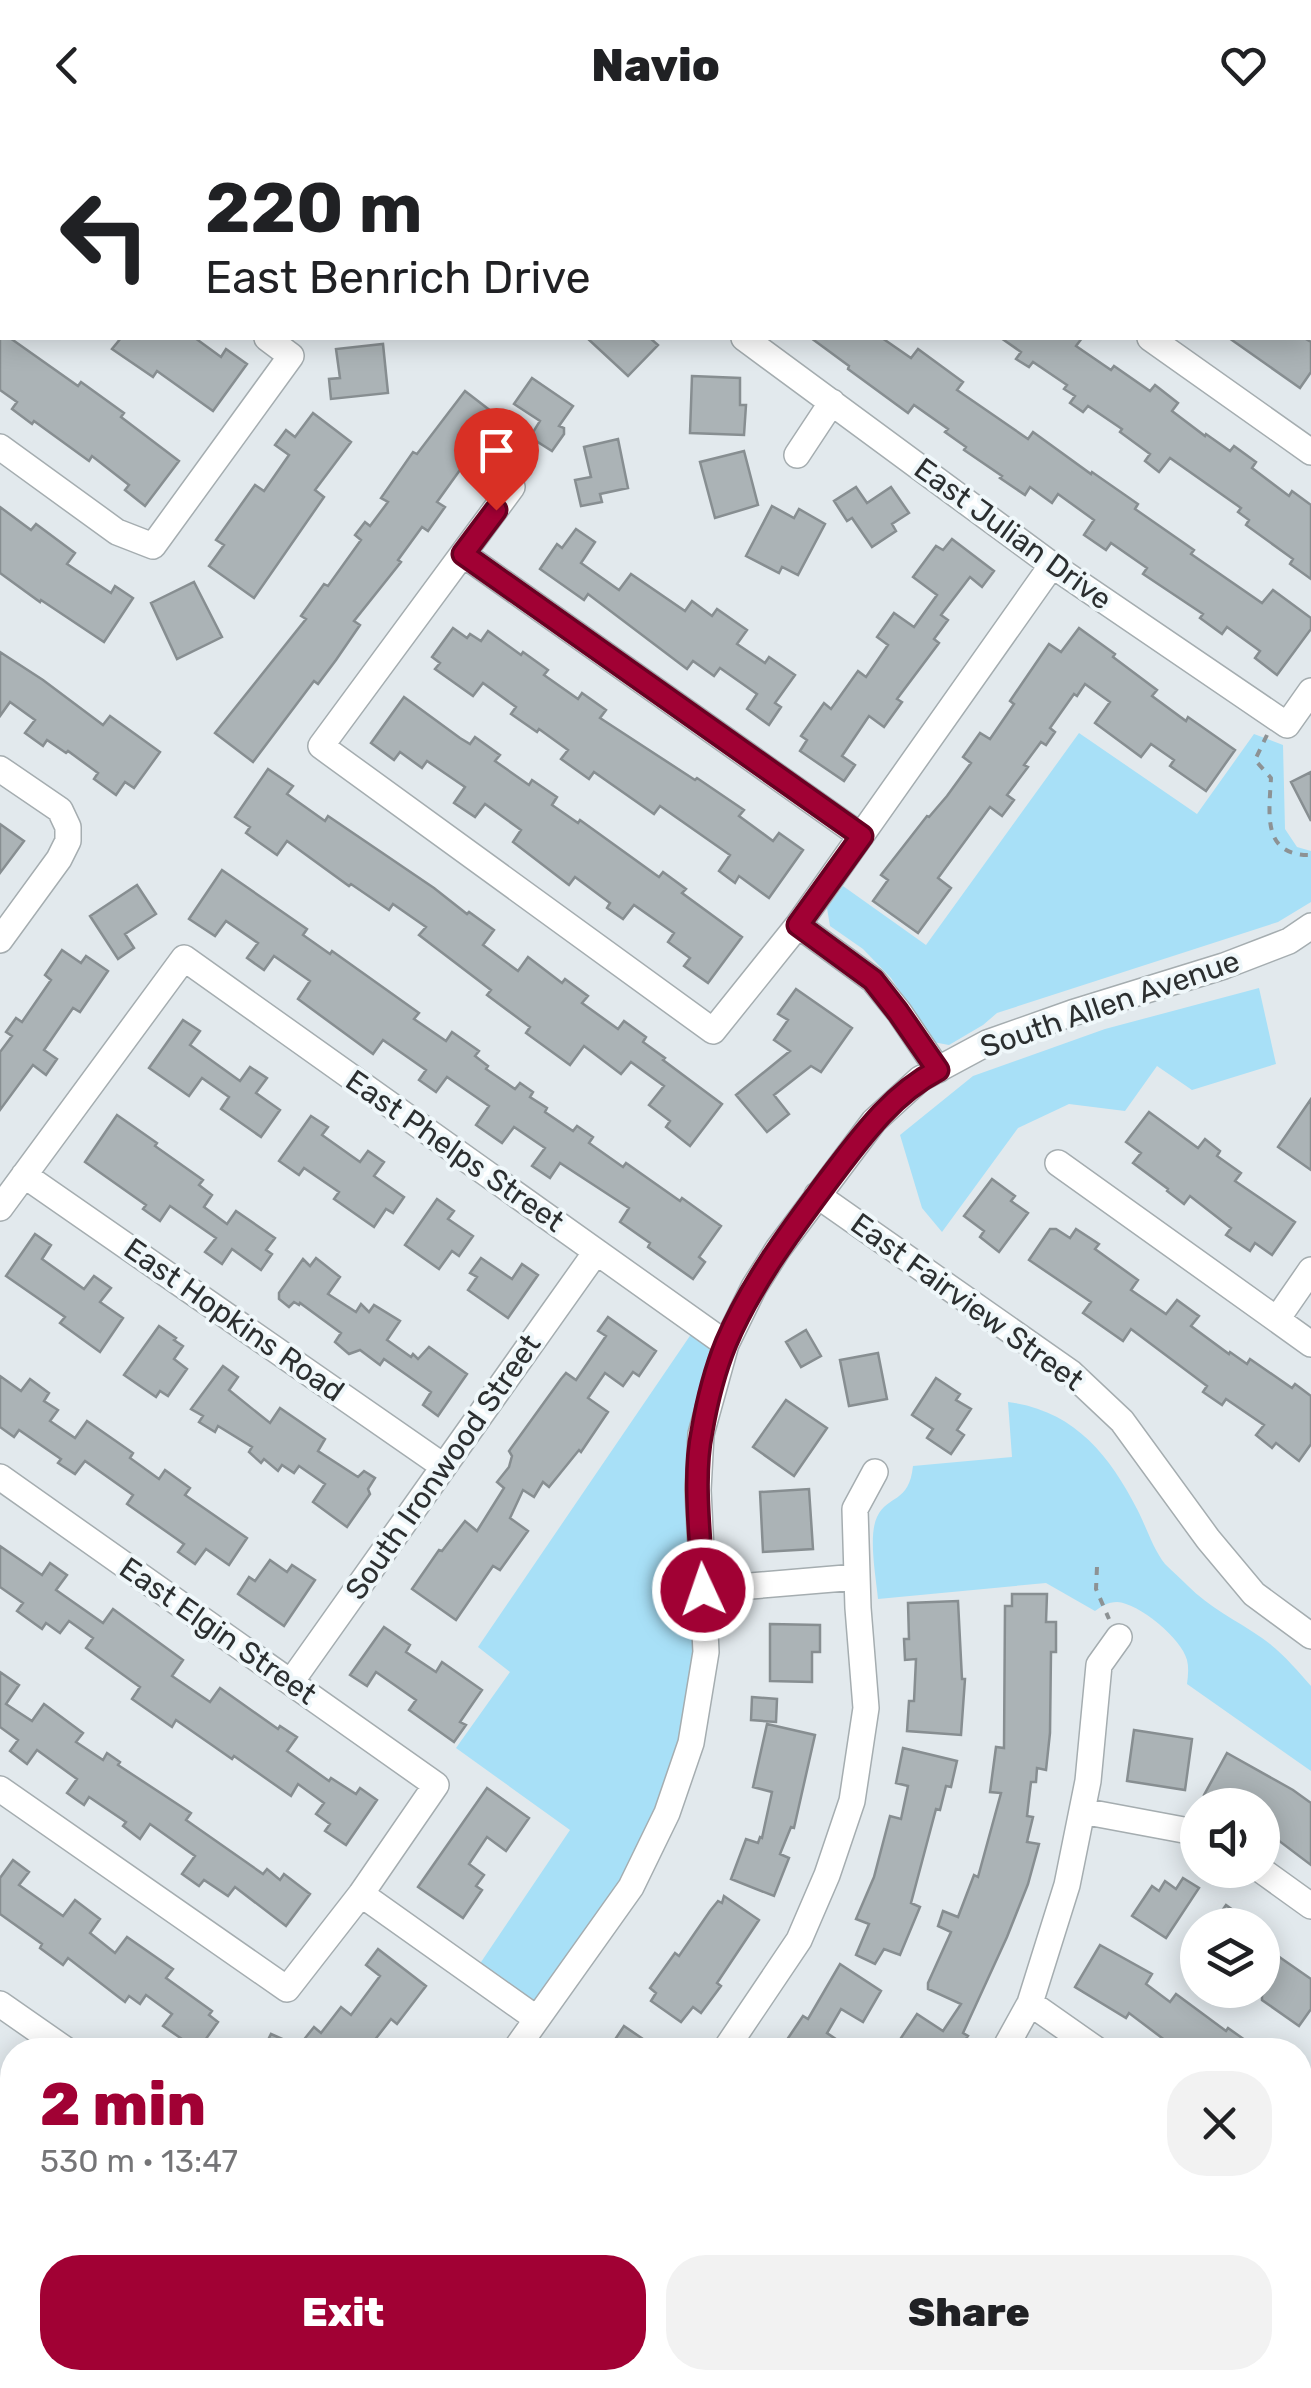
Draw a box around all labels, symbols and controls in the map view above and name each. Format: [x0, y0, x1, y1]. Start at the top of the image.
icon: back [40, 38, 95, 93]
icon: heart [1216, 38, 1271, 93]
text: Navio [591, 39, 720, 92]
text: 220 m [205, 167, 423, 250]
icon: left [40, 170, 170, 300]
text: East Benrich Drive [205, 251, 591, 304]
pin [454, 408, 539, 511]
icon: arrive [469, 423, 524, 478]
street label: East Julian Drive [907, 450, 1119, 618]
street label: South Allen Avenue [976, 943, 1244, 1065]
street label: East Phelps Street [339, 1062, 571, 1240]
street label: East Fairview Street [844, 1206, 1091, 1399]
street label: East Hopkins Road [117, 1231, 351, 1409]
street label: South Ironwood Street [338, 1327, 548, 1607]
position arrow [651, 1538, 755, 1642]
street label: East Elgin Street [113, 1550, 324, 1712]
map controls [1180, 1788, 1280, 2008]
button: sound [1180, 1788, 1280, 1888]
button: layers [1180, 1908, 1280, 2008]
text: 2 min [40, 2069, 206, 2140]
button: close [1167, 2071, 1272, 2176]
text: 530 m · 13:47 [40, 2142, 238, 2180]
button: Exit [40, 2255, 646, 2370]
button: Share [666, 2255, 1272, 2370]

